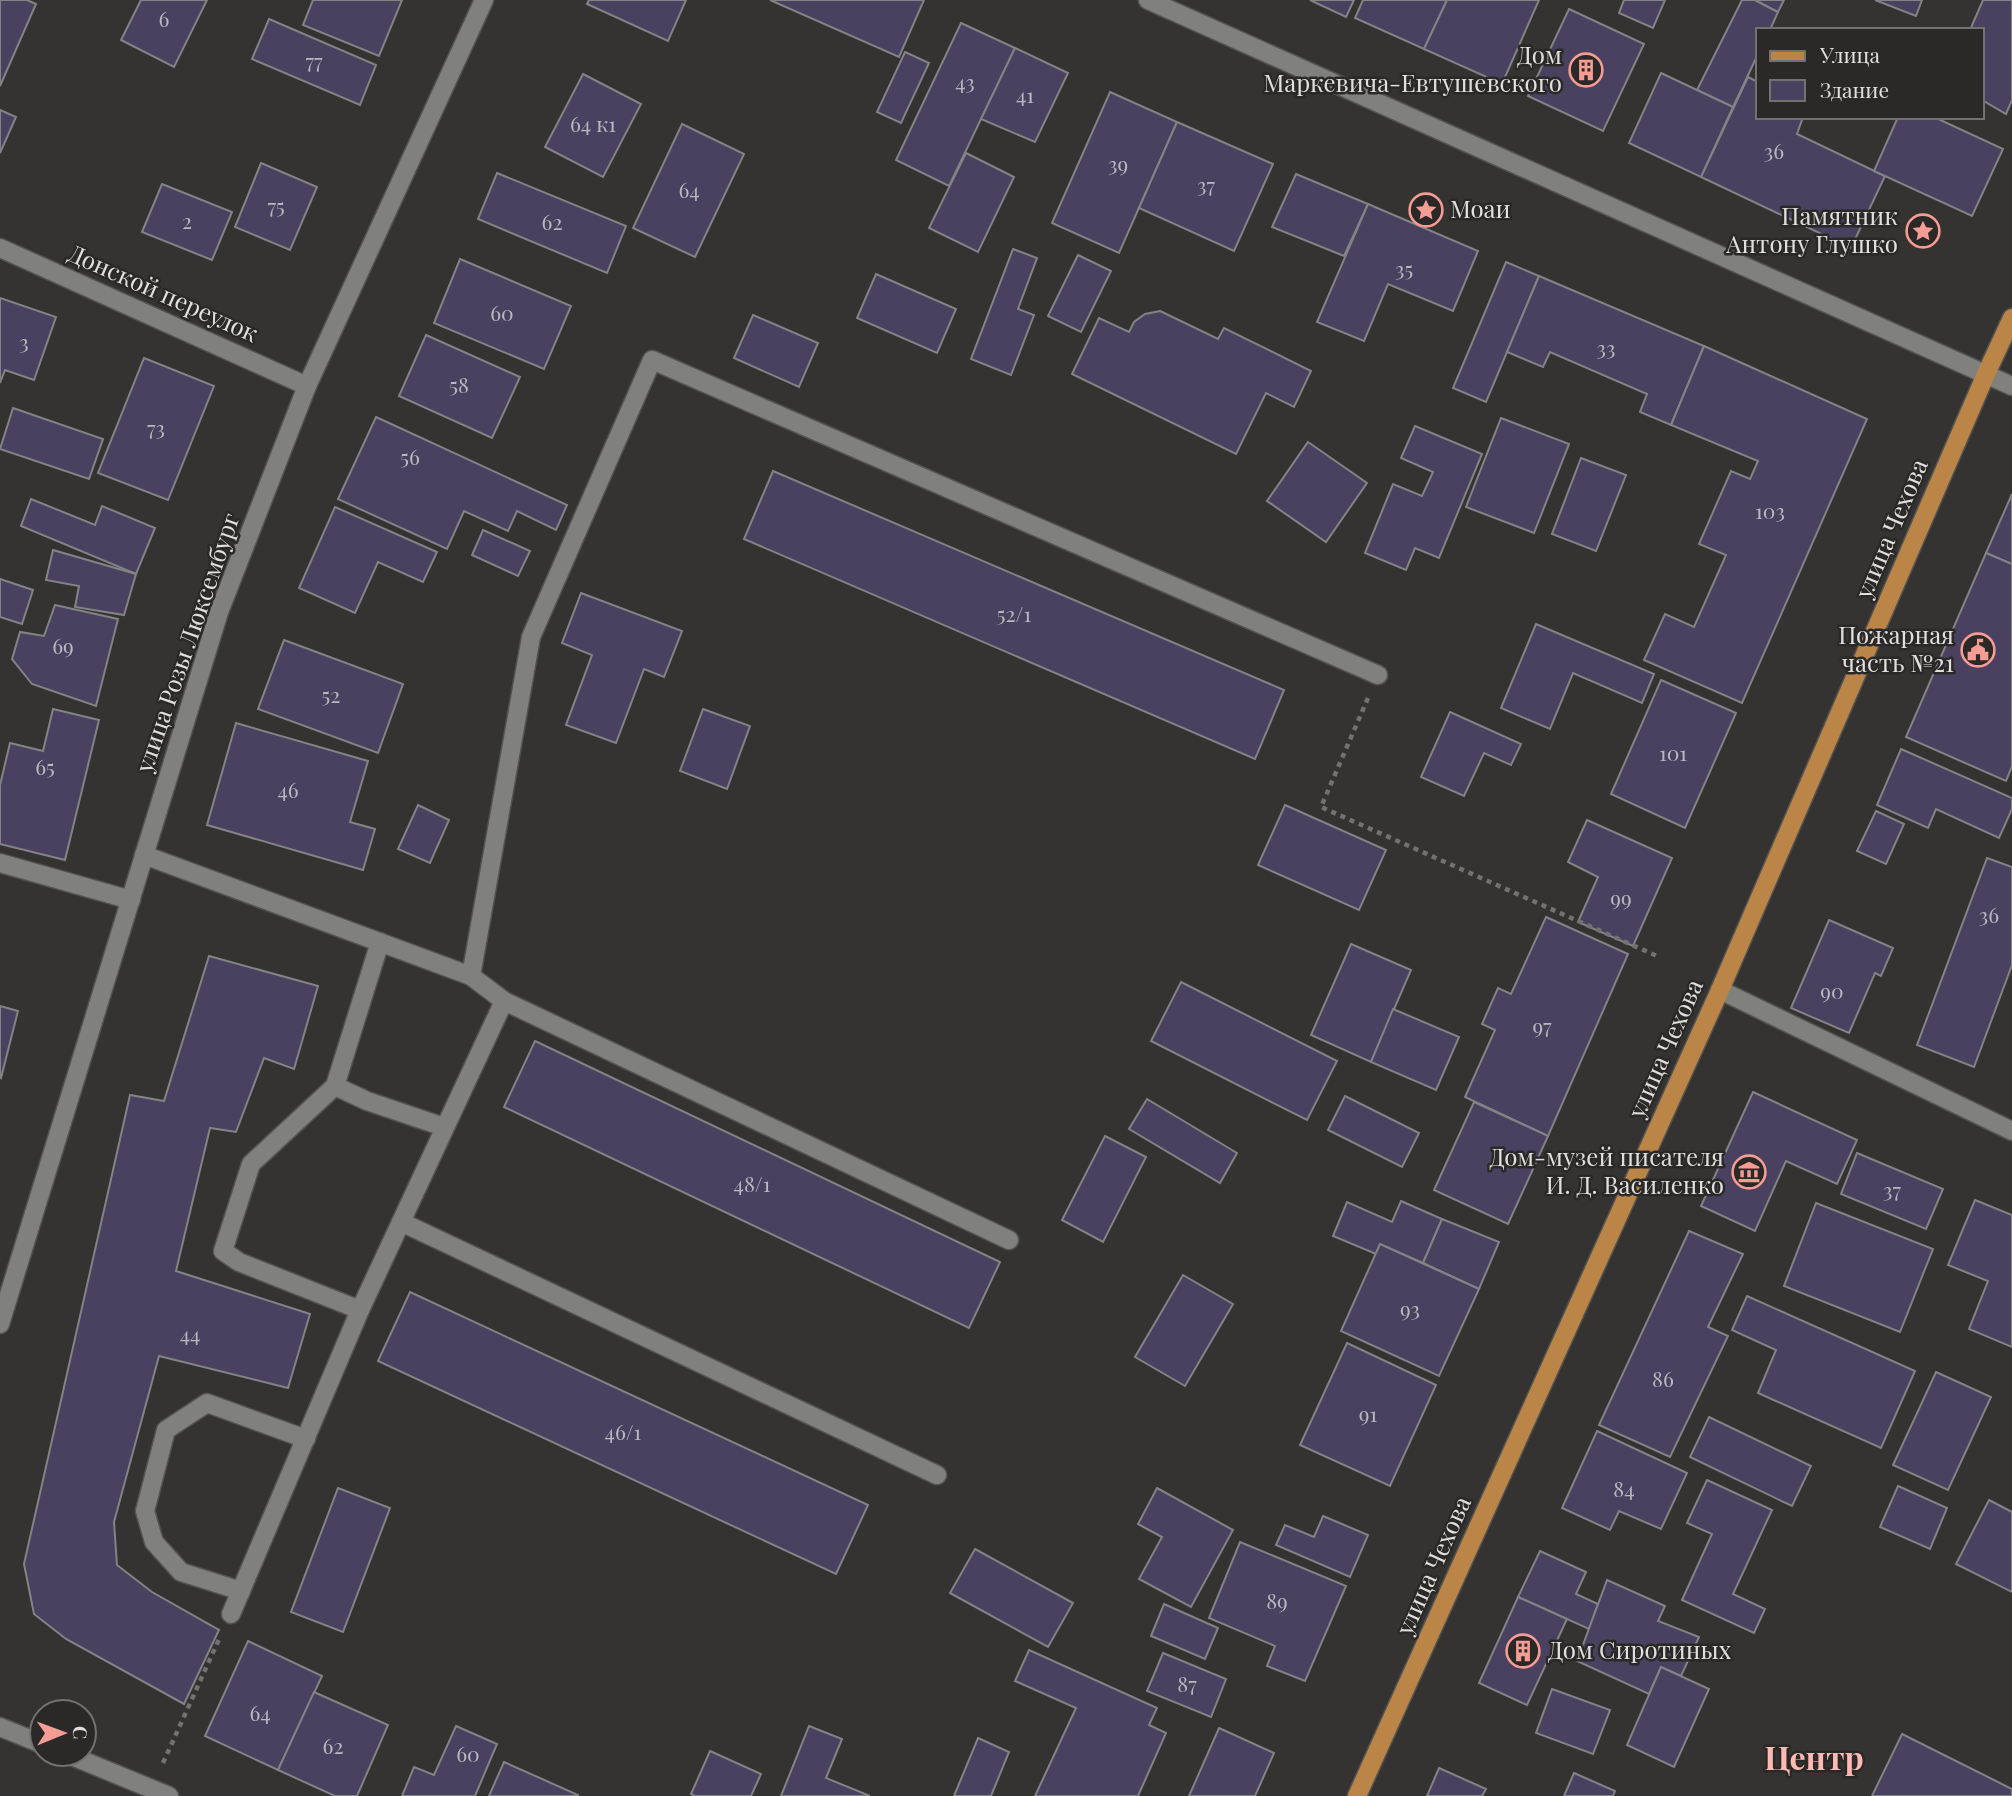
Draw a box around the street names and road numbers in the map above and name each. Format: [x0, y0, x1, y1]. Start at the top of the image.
street label: Донской переулок [64, 236, 264, 348]
street label: улица Чехова [1846, 454, 1934, 604]
street label: улица Розы Люксембург [126, 508, 246, 777]
street label: улица Чехова [1619, 974, 1709, 1123]
street label: улица Чехова [1387, 1491, 1477, 1640]

